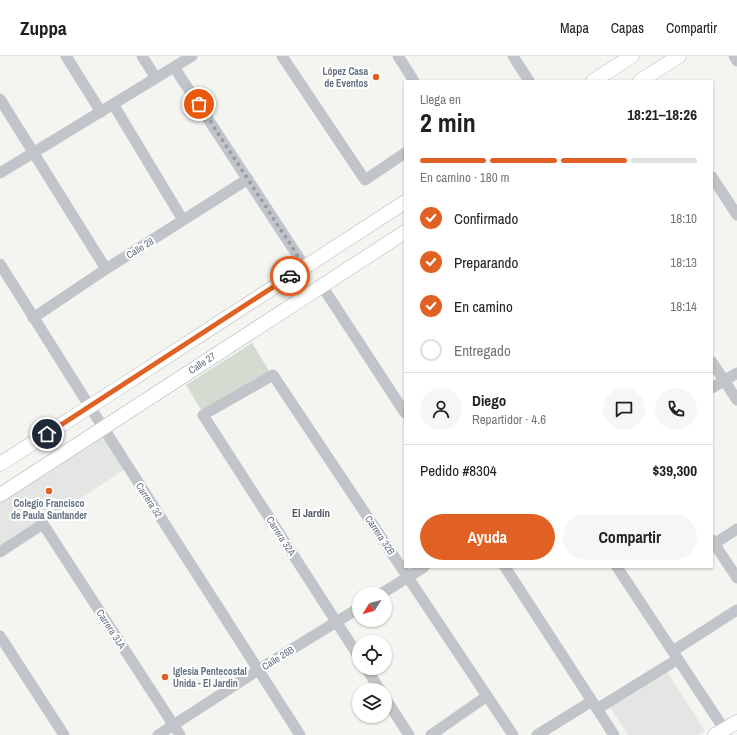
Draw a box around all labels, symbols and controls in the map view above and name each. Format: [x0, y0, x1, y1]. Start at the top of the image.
text: Zuppa [20, 15, 67, 41]
text: Mapa [560, 19, 589, 37]
text: Capas [611, 19, 644, 37]
text: Compartir [666, 19, 717, 37]
place label: López Casa de Eventos [322, 65, 368, 90]
marker: López Casa de Eventos [371, 72, 381, 82]
pin [182, 87, 216, 121]
text: Llega en [420, 91, 461, 108]
icon: bag [188, 93, 210, 115]
text: 18:21–18:26 [627, 104, 697, 125]
text: 2 min [420, 105, 476, 140]
text: En camino · 180 m [420, 169, 509, 186]
icon: check [420, 207, 442, 229]
text: Confirmado [454, 208, 518, 229]
text: 18:10 [670, 210, 697, 227]
street label: Calle 28 [124, 234, 157, 261]
icon: check [420, 251, 442, 273]
text: Preparando [454, 252, 518, 273]
text: 18:13 [670, 254, 697, 271]
courier [270, 256, 310, 296]
icon: car [279, 265, 301, 287]
icon: check [420, 295, 442, 317]
text: En camino [454, 296, 513, 317]
text: 18:14 [670, 298, 697, 315]
text: Entregado [454, 340, 511, 361]
street label: Calle 27 [186, 349, 219, 377]
button: person [420, 388, 462, 430]
button: chat [603, 388, 645, 430]
button: phone [655, 388, 697, 430]
text: Diego [472, 390, 506, 411]
text: Repartidor · 4.6 [472, 411, 546, 428]
pin [30, 417, 64, 451]
icon: home [36, 423, 58, 445]
text: Pedido #8304 [420, 460, 497, 481]
text: $39,300 [653, 460, 697, 481]
street label: Carrera 32 [133, 480, 165, 520]
marker: Colegio Francisco de Paula Santander [44, 486, 54, 496]
place label: Colegio Francisco de Paula Santander [11, 497, 88, 522]
district label: El Jardín [292, 506, 330, 520]
street label: Carrera 32B [362, 513, 398, 558]
street label: Carrera 32A [263, 514, 299, 559]
button: Ayuda [420, 514, 555, 560]
button: Compartir [563, 514, 697, 560]
north arrow [352, 587, 392, 627]
map controls [352, 587, 392, 723]
street label: Carrera 31A [93, 607, 129, 652]
button: locate [352, 635, 392, 675]
street label: Calle 26B [259, 643, 297, 673]
place label: Iglesia Pentecostal Unida - El Jardin [173, 665, 247, 690]
marker: Iglesia Pentecostal Unida - El Jardin [160, 672, 170, 682]
button: layers [352, 683, 392, 723]

